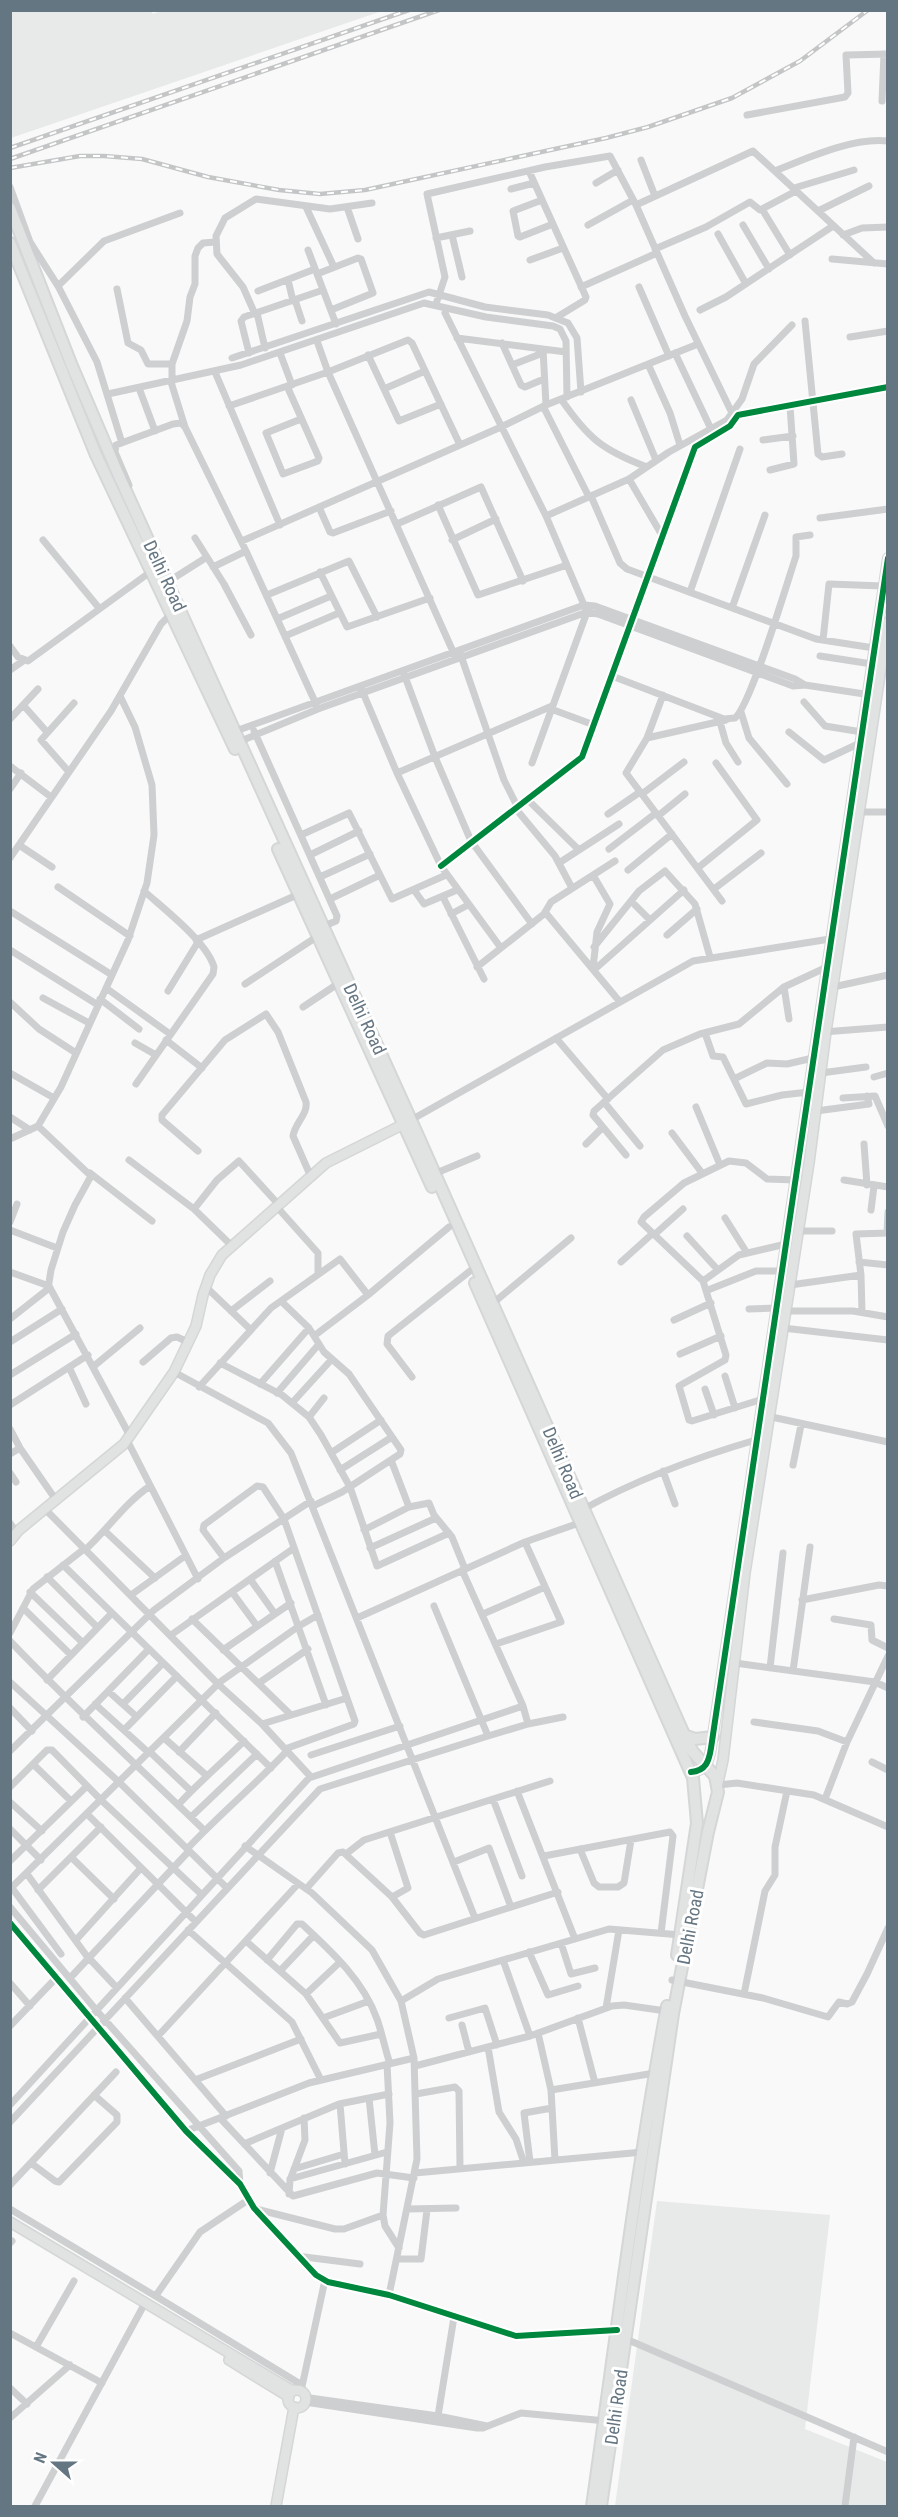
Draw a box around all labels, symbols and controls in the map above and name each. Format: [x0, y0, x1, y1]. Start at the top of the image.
street label: Delhi Road [139, 537, 191, 615]
street label: Delhi Road [339, 980, 391, 1058]
street label: Delhi Road [538, 1424, 588, 1502]
street label: Delhi Road [672, 1888, 708, 1966]
street label: Delhi Road [600, 2368, 632, 2446]
north arrow [24, 2433, 84, 2493]
text: N [30, 2450, 51, 2466]

